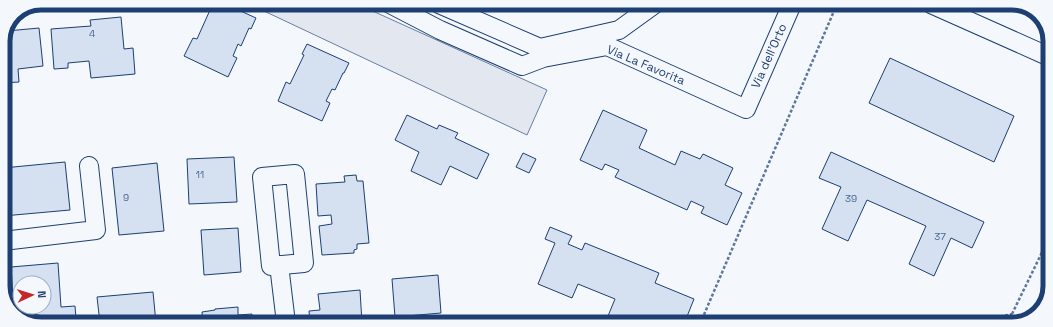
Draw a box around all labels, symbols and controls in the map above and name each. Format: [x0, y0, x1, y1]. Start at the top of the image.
street label: Via dell'Orto [748, 21, 790, 91]
house number: 4 [89, 27, 95, 40]
street label: Via La Favorita [605, 41, 688, 89]
house number: 11 [196, 168, 204, 181]
house number: 9 [123, 191, 129, 204]
house number: 39 [845, 192, 857, 205]
house number: 37 [934, 230, 946, 243]
north arrow [12, 275, 52, 315]
text: N [35, 290, 49, 298]

